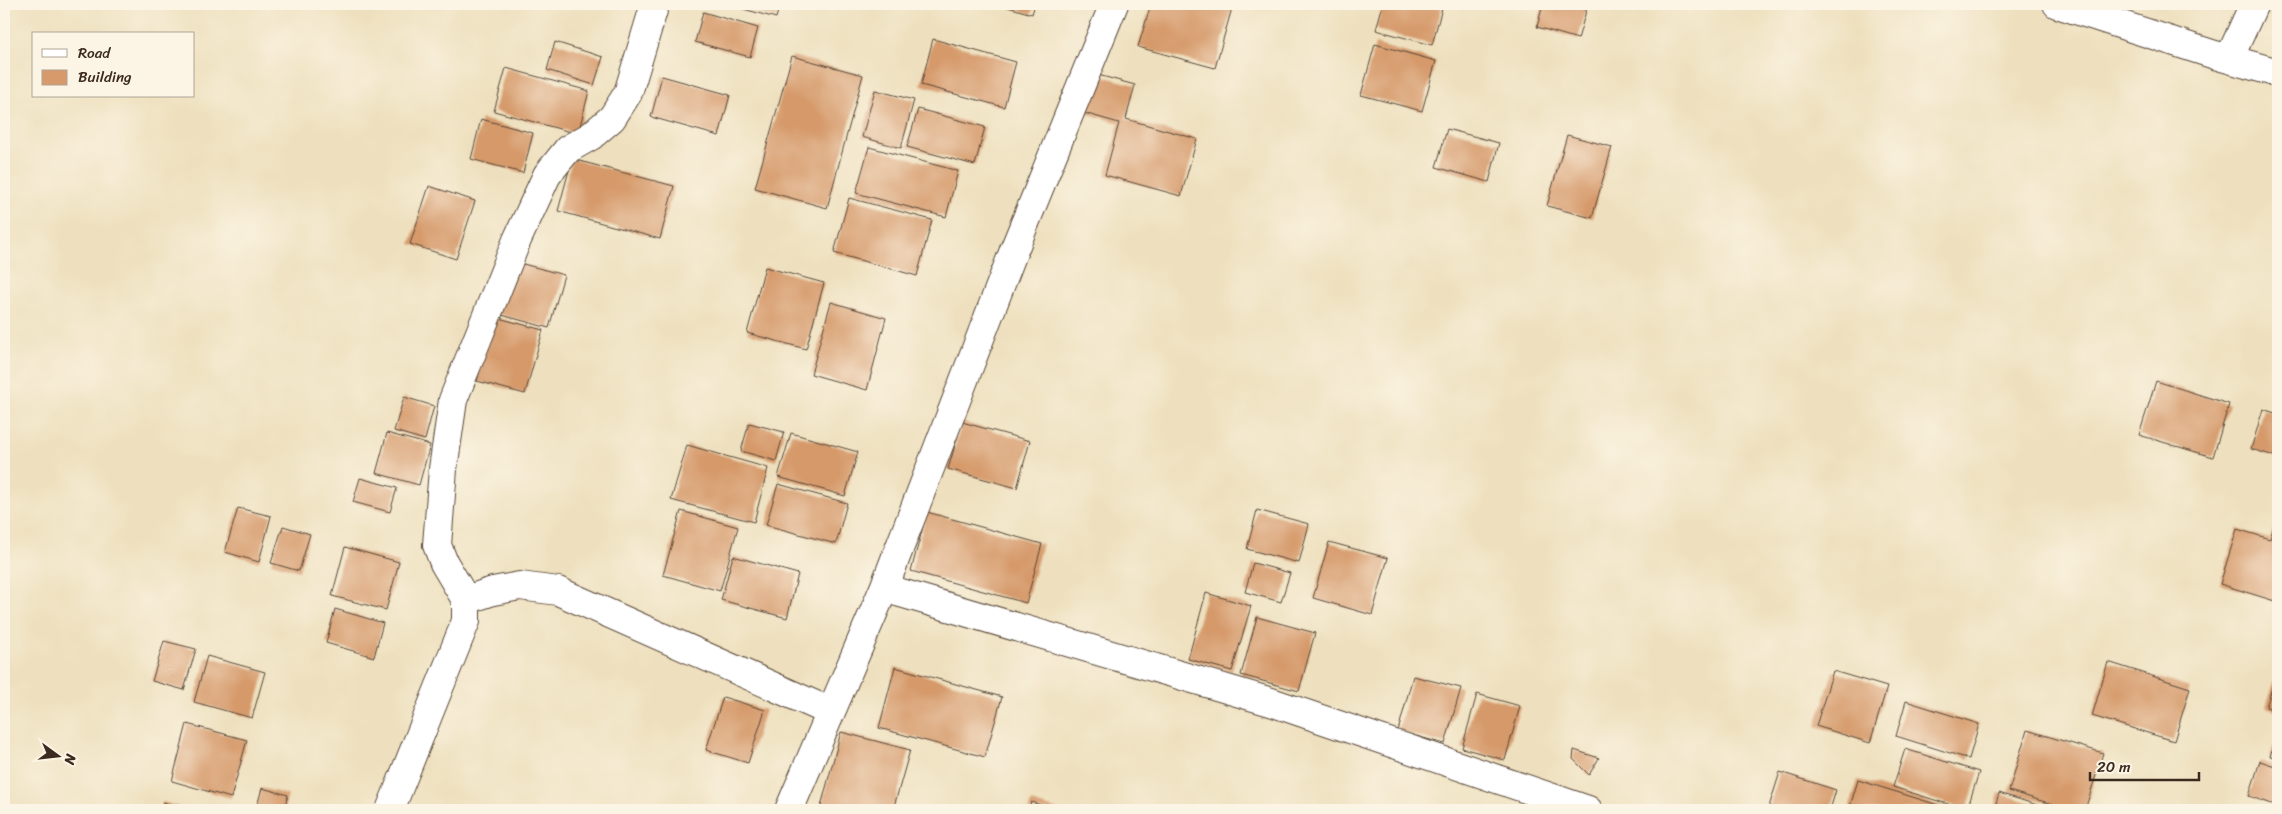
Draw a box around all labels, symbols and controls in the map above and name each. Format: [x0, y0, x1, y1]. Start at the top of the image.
legend [32, 32, 195, 98]
text: Road [78, 40, 111, 66]
text: Building [78, 64, 132, 90]
north arrow [32, 732, 82, 782]
scale bar [2090, 749, 2198, 781]
text: N [57, 750, 84, 767]
text: 20 m [2097, 754, 2131, 780]

